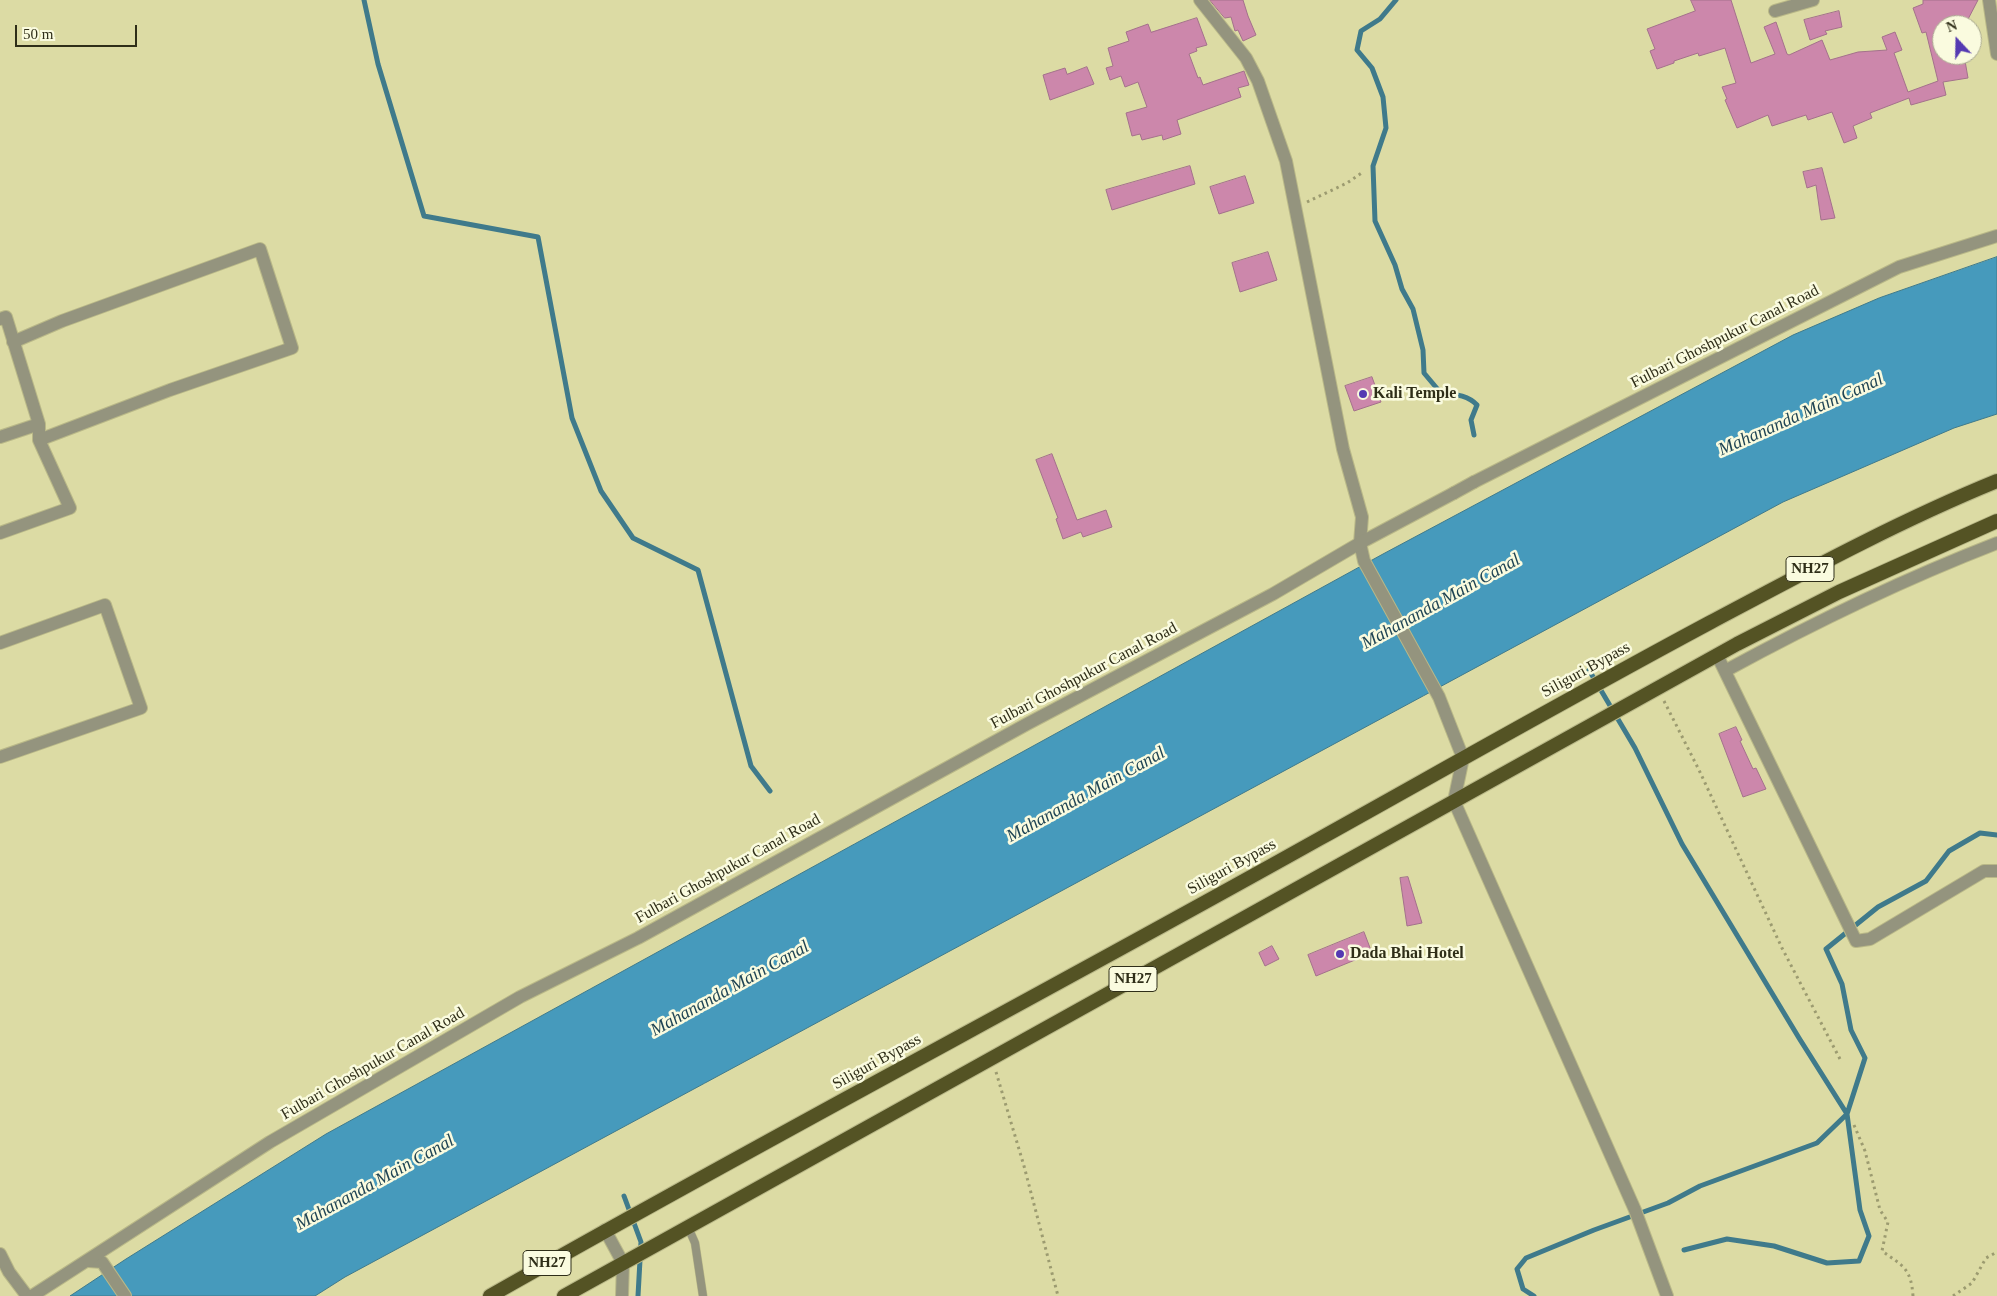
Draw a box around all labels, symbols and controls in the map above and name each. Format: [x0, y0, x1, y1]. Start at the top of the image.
scale bar [18, 15, 140, 47]
north arrow [1932, 15, 1982, 65]
text: N [1944, 18, 1959, 35]
text: 50 m [23, 26, 53, 42]
street label: Fulbari Ghoshpukur Canal Road [1628, 281, 1822, 393]
water label: Mahananda Main Canal [1715, 369, 1887, 461]
place label: Kali Temple [1373, 384, 1456, 404]
marker: Kali Temple [1357, 388, 1369, 400]
water label: Mahananda Main Canal [1358, 549, 1524, 655]
road number: NH27 [1786, 556, 1834, 582]
street label: Fulbari Ghoshpukur Canal Road [987, 619, 1181, 733]
street label: Siliguri Bypass [1538, 638, 1634, 702]
water label: Mahananda Main Canal [1003, 742, 1169, 848]
street label: Fulbari Ghoshpukur Canal Road [632, 810, 824, 928]
street label: Siliguri Bypass [1184, 835, 1280, 899]
water label: Mahananda Main Canal [647, 936, 813, 1042]
place label: Dada Bhai Hotel [1350, 944, 1464, 964]
marker: Dada Bhai Hotel [1334, 948, 1346, 960]
road number: NH27 [1109, 966, 1157, 992]
street label: Fulbari Ghoshpukur Canal Road [278, 1004, 468, 1124]
street label: Siliguri Bypass [829, 1030, 925, 1094]
water label: Mahananda Main Canal [292, 1130, 458, 1236]
road number: NH27 [523, 1250, 571, 1276]

